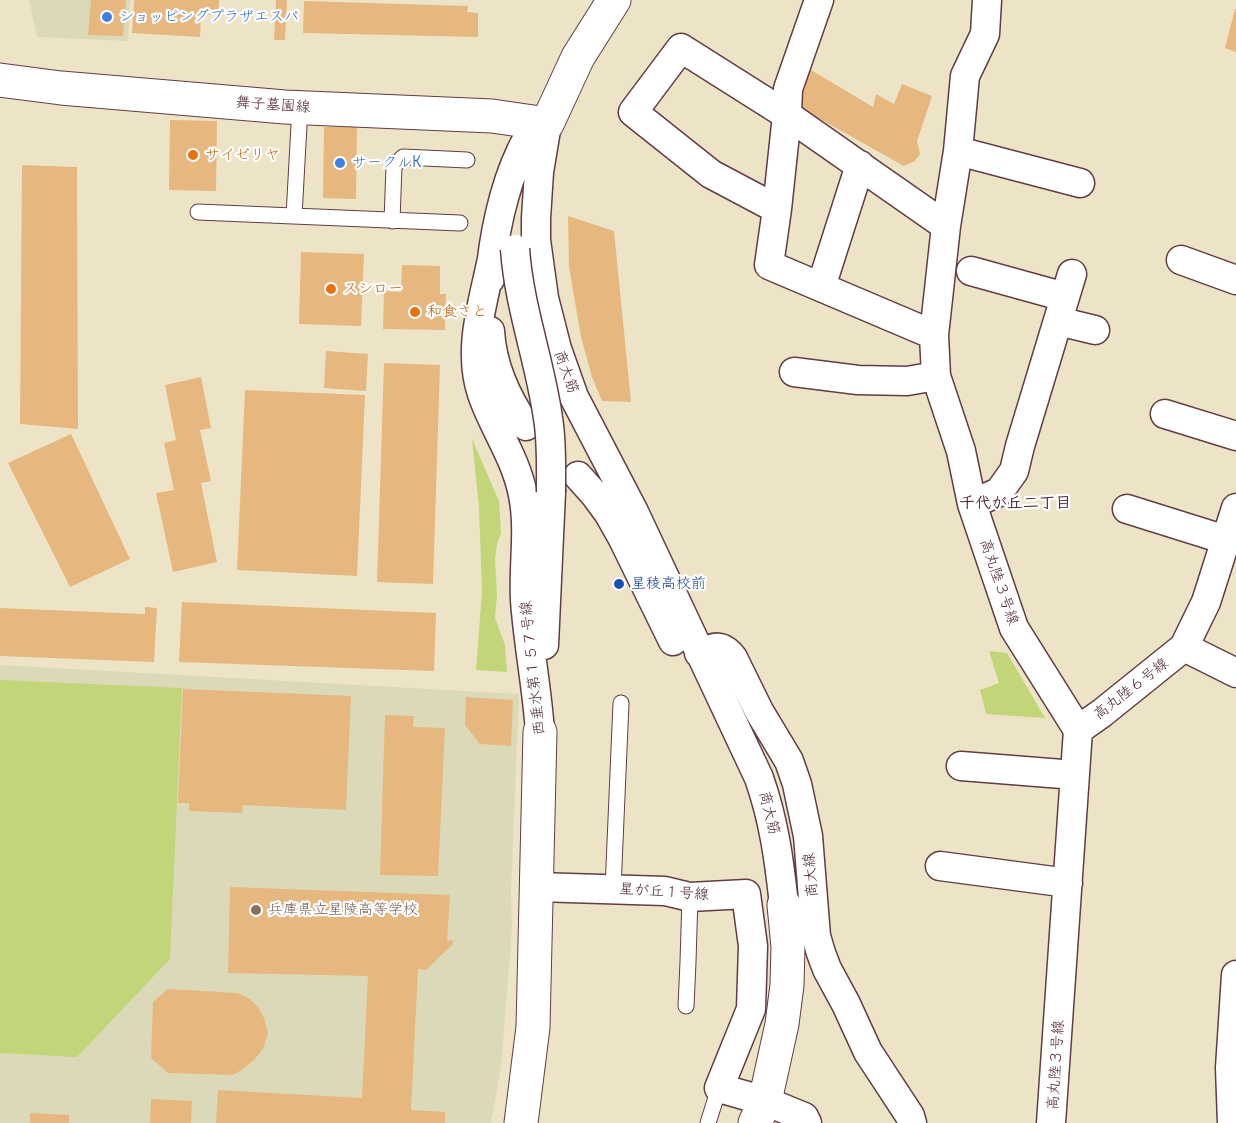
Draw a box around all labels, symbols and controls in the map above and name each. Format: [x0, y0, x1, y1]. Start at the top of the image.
place label: ショッピングプラザエスパ [119, 8, 299, 26]
marker: ショッピングプラザエスパ [100, 10, 114, 24]
street label: 舞子墓園線 [235, 93, 311, 117]
place label: サイゼリヤ [205, 146, 280, 164]
marker: サイゼリヤ [186, 148, 200, 162]
place label: サークルK [352, 154, 421, 172]
marker: サークルK [333, 156, 347, 170]
place label: スシロー [343, 280, 403, 298]
marker: スシロー [324, 282, 338, 296]
place label: 和食さと [427, 303, 487, 321]
marker: 和食さと [408, 305, 422, 319]
street label: 商大筋 [550, 348, 582, 396]
district label: 千代が丘二丁目 [959, 493, 1071, 513]
street label: 高丸陸３号線 [976, 537, 1022, 627]
place label: 星稜高校前 [631, 575, 706, 593]
marker: 星稜高校前 [612, 577, 626, 591]
street label: 西垂水第１５７号線 [517, 600, 549, 736]
street label: 高丸陸６号線 [1090, 654, 1172, 724]
street label: 商大筋 [755, 789, 783, 837]
street label: 商大線 [800, 852, 822, 898]
street label: 星が丘１号線 [618, 880, 710, 904]
place label: 兵庫県立星陵高等学校 [268, 901, 418, 919]
marker: 兵庫県立星陵高等学校 [249, 903, 263, 917]
street label: 高丸陸３号線 [1044, 1019, 1068, 1111]

